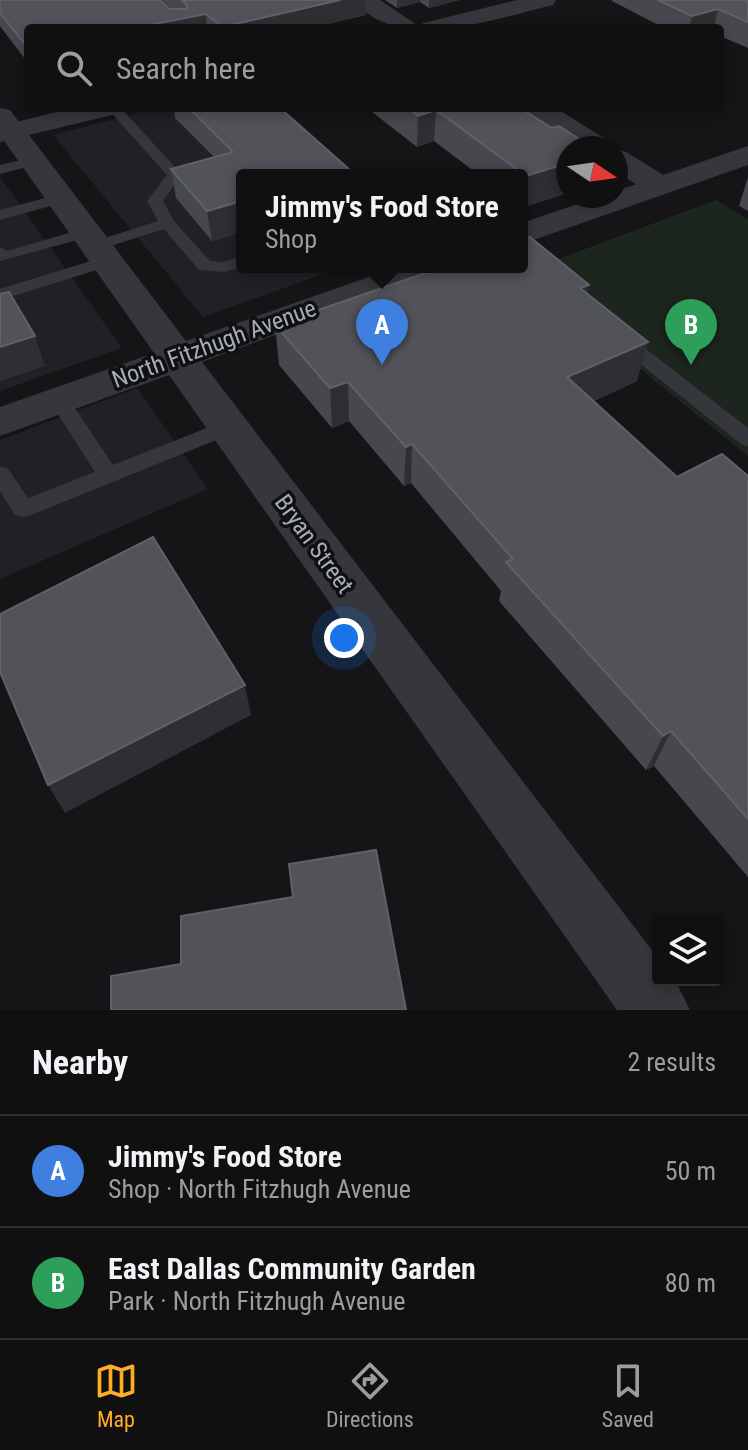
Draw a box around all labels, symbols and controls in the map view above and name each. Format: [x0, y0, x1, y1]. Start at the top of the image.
search box [24, 24, 724, 112]
icon: search [52, 46, 96, 90]
text: Search here [116, 51, 256, 86]
north arrow [556, 136, 628, 208]
popup [236, 169, 528, 273]
text: Jimmy's Food Store [265, 189, 499, 224]
text: Shop [265, 224, 317, 254]
street label: North Fitzhugh Avenue [108, 294, 320, 394]
pin: A [356, 299, 408, 365]
pin: B [665, 299, 717, 365]
street label: Bryan Street [269, 489, 359, 599]
your location [324, 618, 364, 658]
map controls [652, 914, 724, 986]
button: layers [652, 914, 724, 986]
text: Nearby [32, 1042, 128, 1082]
text: 2 results [627, 1047, 716, 1077]
text: Jimmy's Food Store [108, 1139, 342, 1174]
text: A [50, 1156, 66, 1186]
text: 50 m [665, 1156, 716, 1186]
text: Shop · North Fitzhugh Avenue [108, 1174, 411, 1204]
text: East Dallas Community Garden [108, 1251, 476, 1286]
text: B [51, 1268, 65, 1298]
text: 80 m [665, 1268, 716, 1298]
text: Park · North Fitzhugh Avenue [108, 1286, 405, 1316]
tab: Map [94, 1359, 138, 1432]
tab: Directions [326, 1359, 414, 1432]
tab: Saved [602, 1359, 654, 1432]

